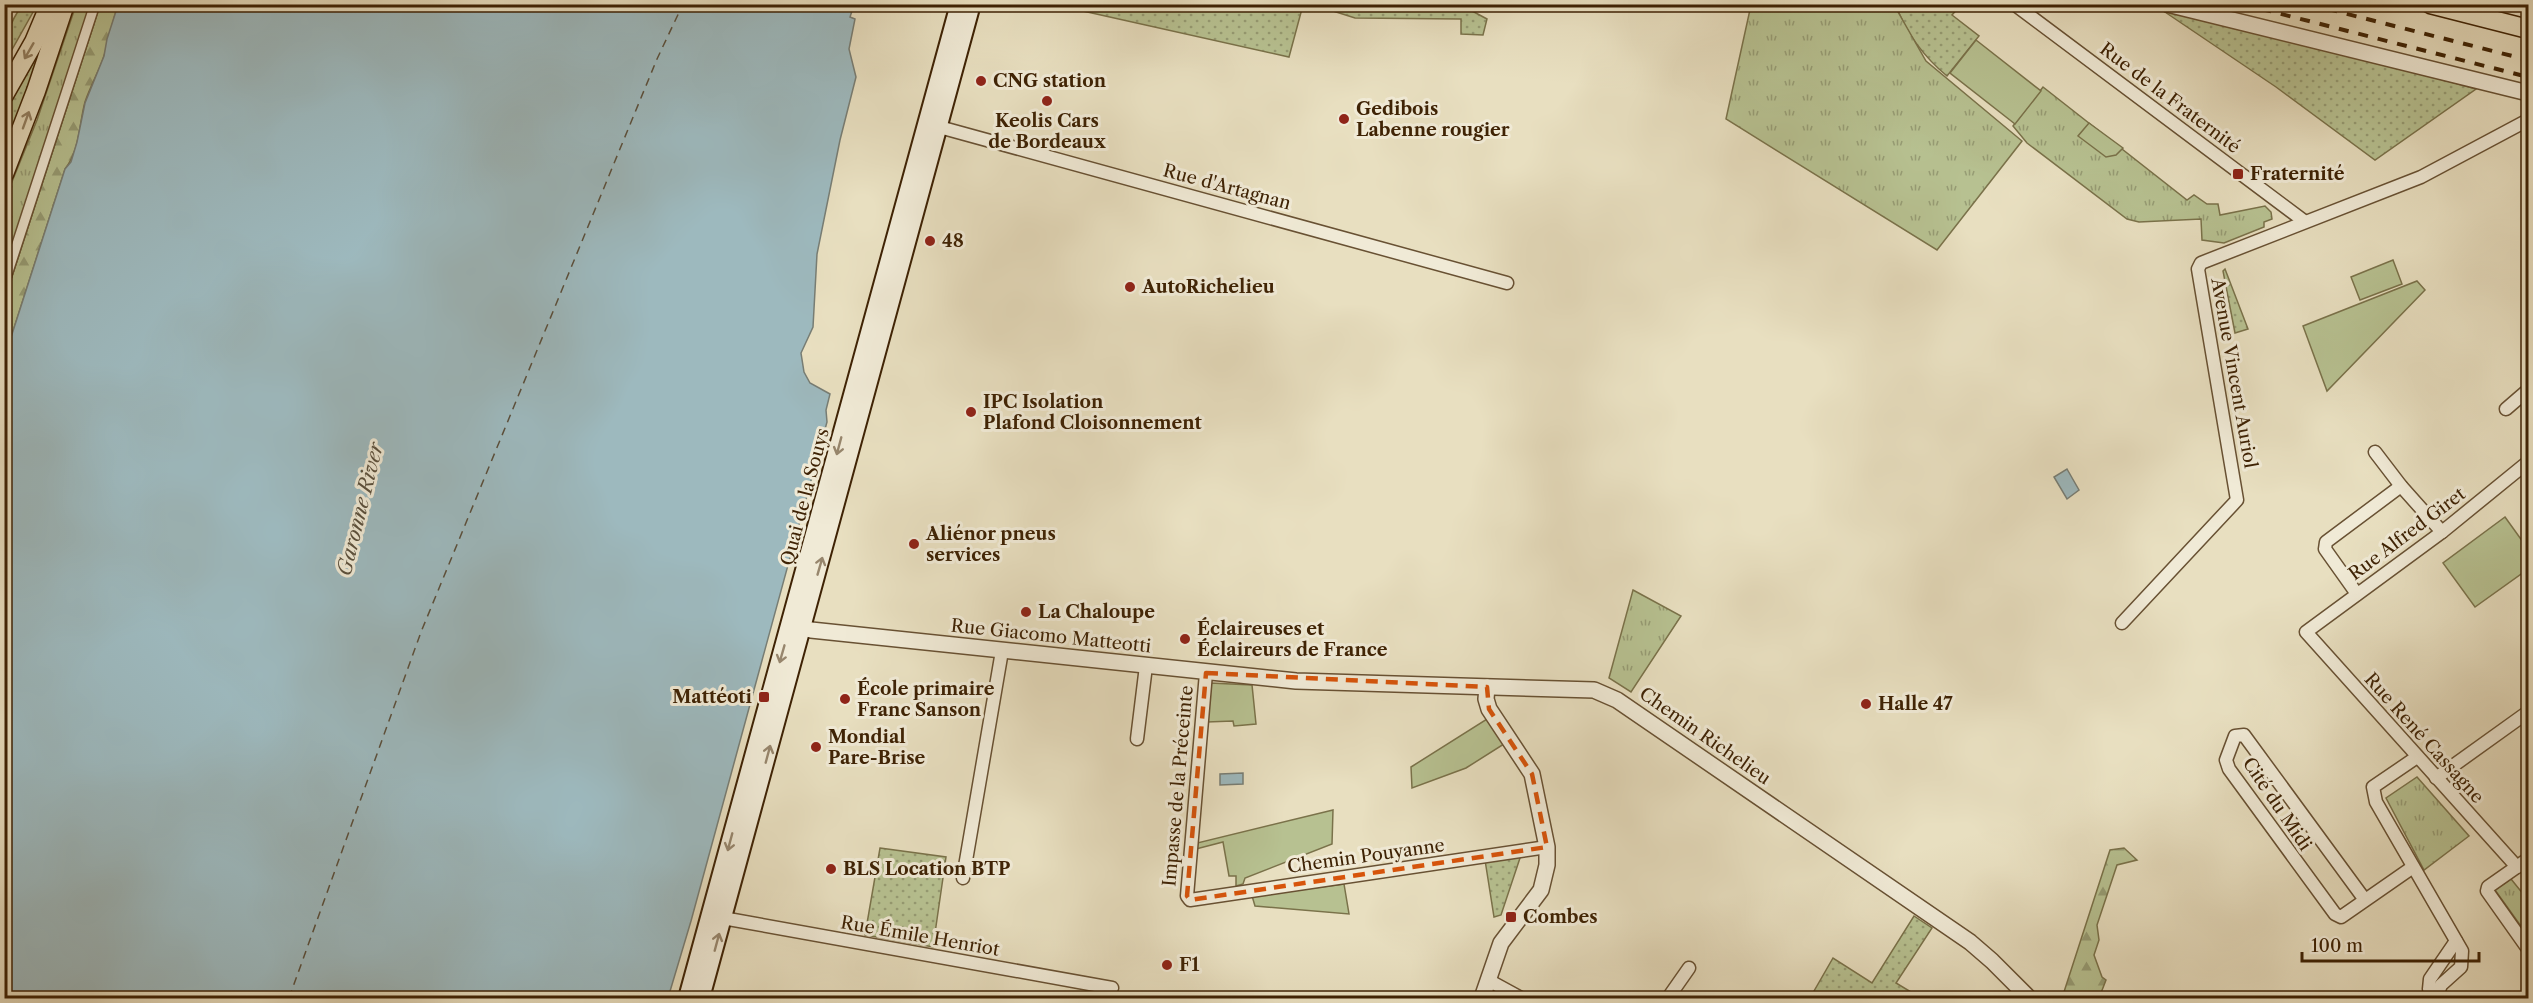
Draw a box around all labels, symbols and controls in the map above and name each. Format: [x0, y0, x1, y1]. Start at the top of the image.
street label: Rue de la Fraternité [2095, 38, 2245, 158]
one-way arrow [23, 42, 35, 59]
place label: CNG station [993, 70, 1107, 92]
marker: CNG station [974, 74, 988, 88]
marker: Keolis Cars de Bordeaux [1040, 94, 1054, 108]
place label: Gedibois Labenne rougier [1356, 98, 1510, 141]
place label: Keolis Cars de Bordeaux [988, 110, 1106, 153]
one-way arrow [22, 111, 33, 130]
marker: Gedibois Labenne rougier [1337, 112, 1351, 126]
street label: Rue d'Artagnan [1161, 159, 1293, 215]
place label: Fraternité [2250, 163, 2345, 185]
marker: Fraternité [2231, 167, 2245, 181]
place label: 48 [942, 230, 964, 252]
marker: 48 [923, 234, 937, 248]
street label: Avenue Vincent Auriol [2206, 275, 2262, 470]
place label: AutoRichelieu [1141, 276, 1275, 298]
marker: AutoRichelieu [1123, 280, 1137, 294]
place label: IPC Isolation Plafond Cloisonnement [983, 391, 1203, 434]
marker: IPC Isolation Plafond Cloisonnement [964, 405, 978, 419]
street label: Quai de la Souys [776, 426, 834, 568]
one-way arrow [832, 436, 844, 455]
water label: Garonne River [332, 438, 389, 578]
street label: Rue Alfred Giret [2344, 483, 2470, 585]
place label: Aliénor pneus services [925, 523, 1056, 566]
marker: Aliénor pneus services [907, 537, 921, 551]
one-way arrow [814, 557, 826, 576]
place label: La Chaloupe [1038, 601, 1155, 623]
marker: La Chaloupe [1019, 605, 1033, 619]
street label: Rue Giacomo Matteotti [950, 615, 1153, 658]
place label: Éclaireuses et Éclaireurs de France [1197, 617, 1388, 661]
marker: Éclaireuses et Éclaireurs de France [1178, 632, 1192, 646]
one-way arrow [776, 644, 787, 663]
street label: Rue René Cassagne [2360, 668, 2488, 808]
place label: École primaire Franc Sanson [857, 677, 995, 721]
street label: Chemin Richelieu [1635, 683, 1775, 789]
street label: Impasse de la Préceinte [1158, 684, 1198, 888]
place label: Mattéoti [672, 686, 753, 708]
marker: Mattéoti [757, 690, 771, 704]
marker: École primaire Franc Sanson [838, 692, 852, 706]
place label: Halle 47 [1878, 693, 1953, 715]
marker: Halle 47 [1859, 697, 1873, 711]
place label: Mondial Pare-Brise [828, 726, 925, 769]
marker: Mondial Pare-Brise [809, 740, 823, 754]
one-way arrow [763, 745, 774, 764]
street label: Cité du Midi [2238, 753, 2316, 855]
one-way arrow [724, 832, 735, 851]
street label: Chemin Pouyanne [1286, 834, 1446, 878]
place label: BLS Location BTP [843, 858, 1010, 880]
marker: BLS Location BTP [824, 862, 838, 876]
place label: Combes [1523, 906, 1598, 928]
street label: Rue Émile Henriot [839, 910, 1002, 961]
marker: Combes [1504, 910, 1518, 924]
scale bar [2302, 925, 2479, 963]
one-way arrow [711, 933, 723, 952]
text: 100 m [2311, 935, 2363, 957]
place label: F1 [1179, 954, 1199, 976]
marker: F1 [1160, 958, 1174, 972]

